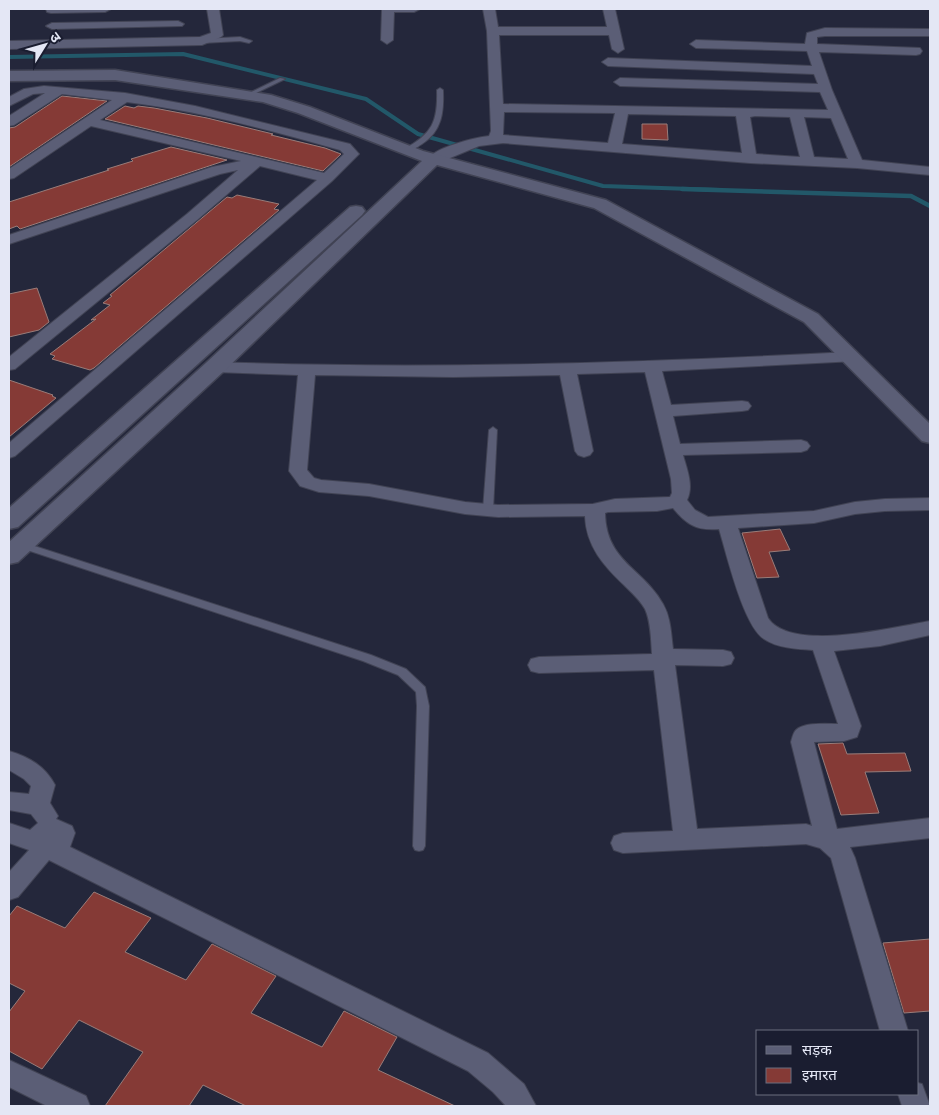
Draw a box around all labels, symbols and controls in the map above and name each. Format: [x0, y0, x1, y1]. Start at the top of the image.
north arrow [20, 20, 70, 70]
text: उ [46, 28, 66, 47]
legend [756, 1030, 919, 1095]
text: सड़क [802, 1039, 832, 1060]
text: इमारत [802, 1064, 837, 1085]

